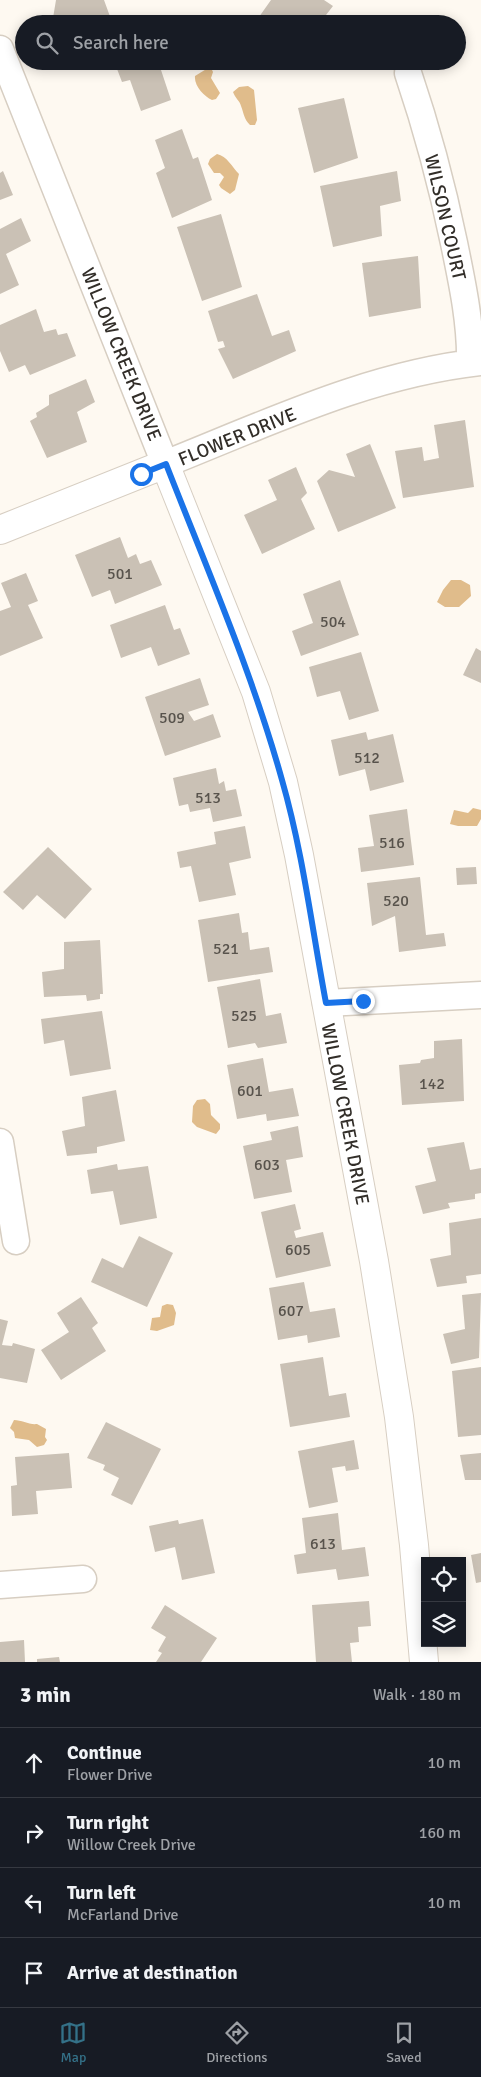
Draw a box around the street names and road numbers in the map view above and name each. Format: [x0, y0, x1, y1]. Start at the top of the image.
street label: WILSON COURT [419, 152, 471, 283]
street label: WILLOW CREEK DRIVE [75, 264, 167, 444]
street label: FLOWER DRIVE [175, 402, 300, 472]
street label: WILLOW CREEK DRIVE [316, 1021, 374, 1207]

